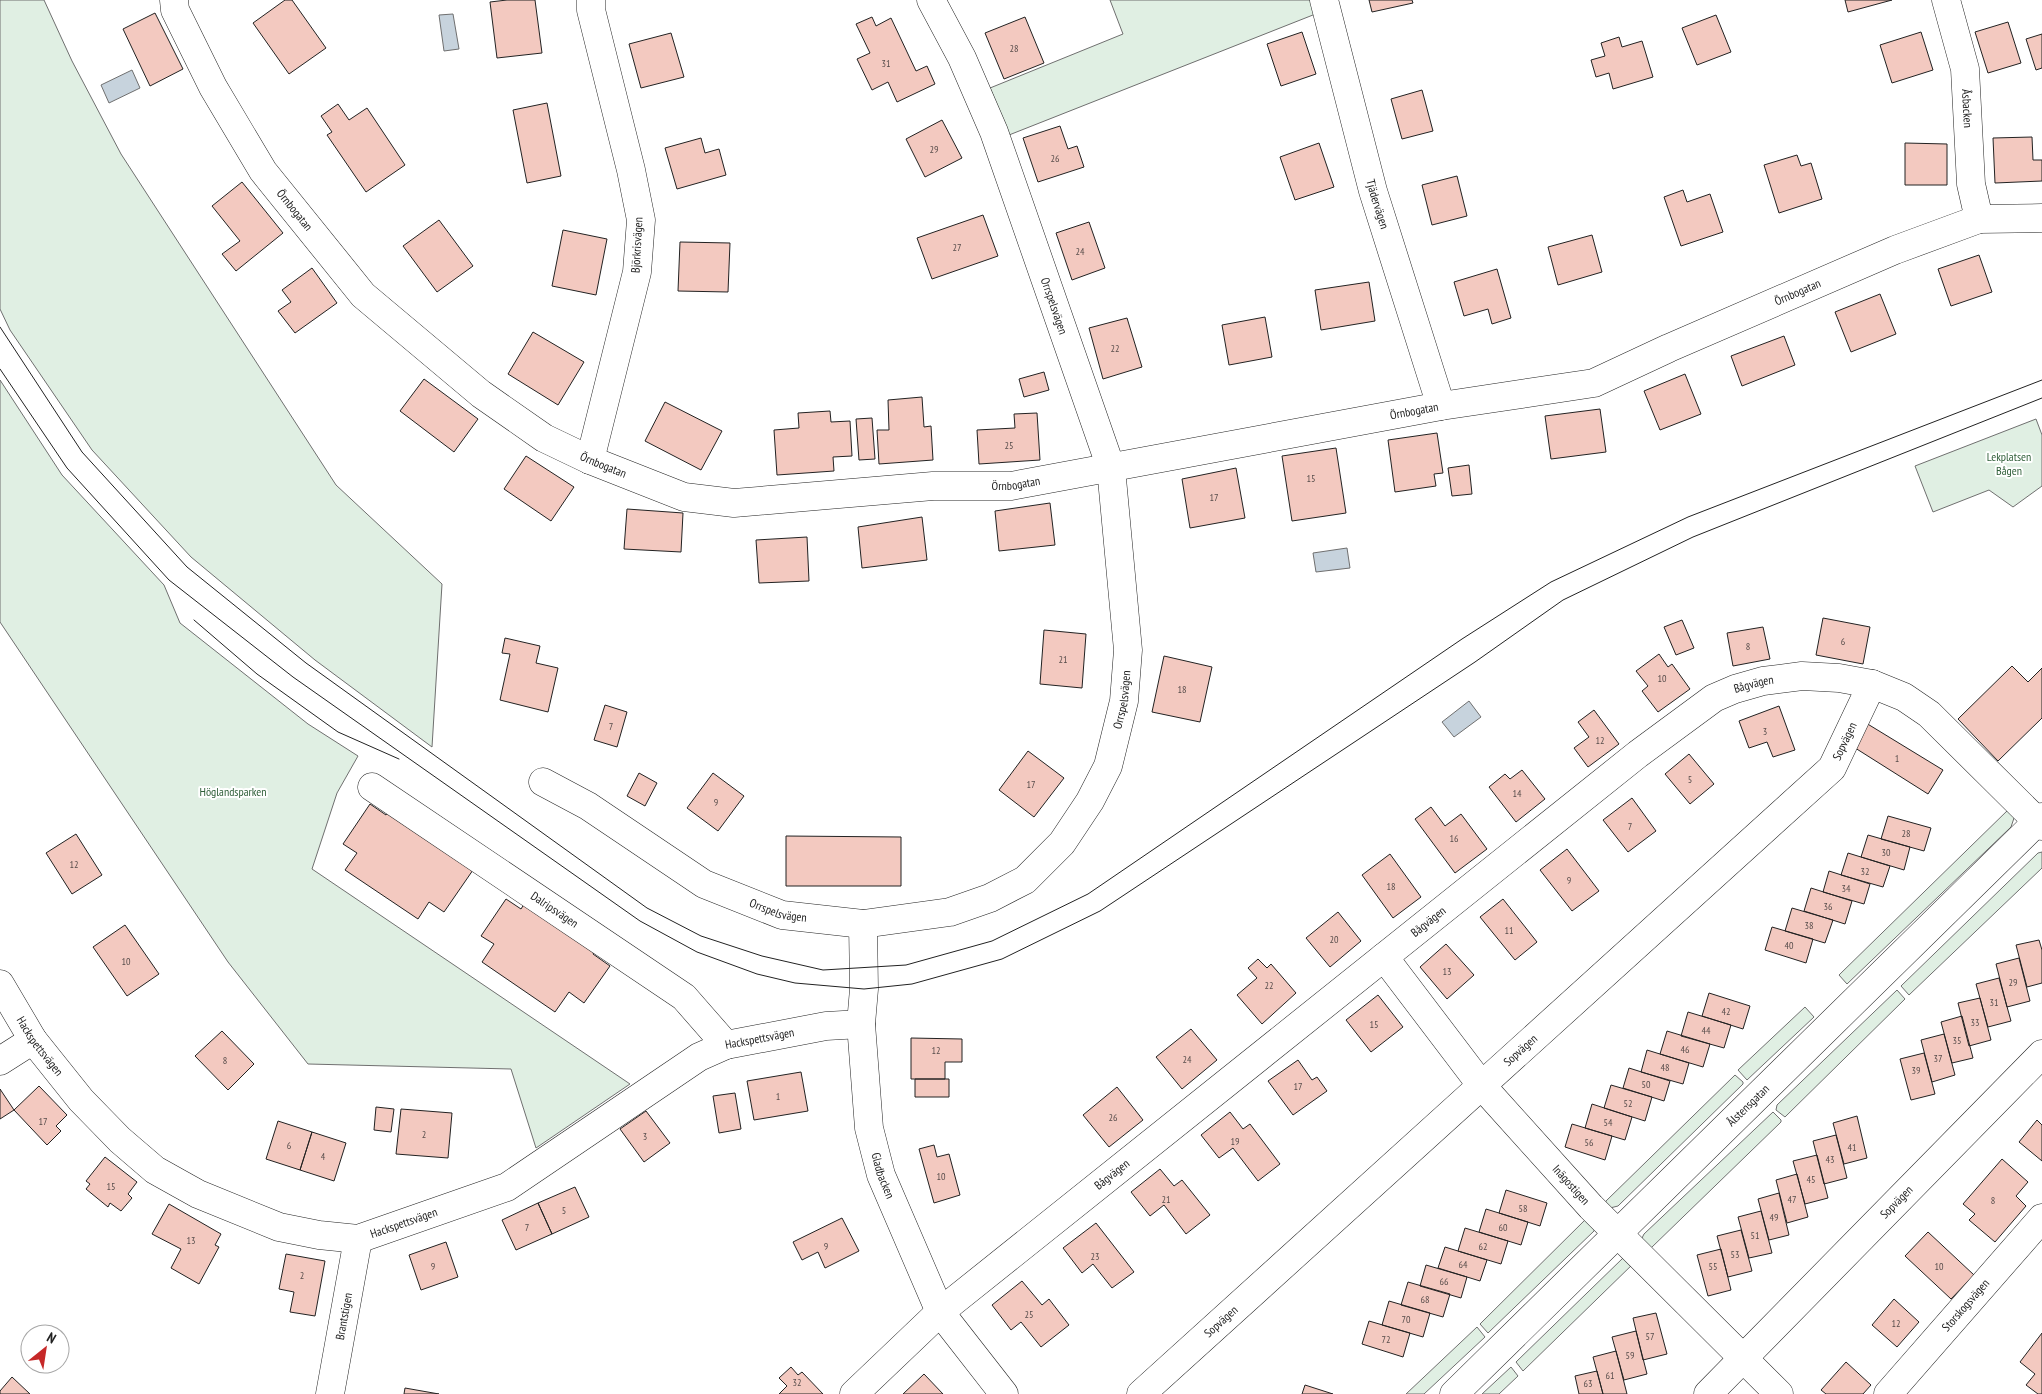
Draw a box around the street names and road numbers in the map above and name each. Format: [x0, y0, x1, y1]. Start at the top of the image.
street label: Åsbacken [1959, 89, 1976, 128]
street label: Tjädervägen [1363, 178, 1393, 231]
street label: Örnbogatan [274, 186, 316, 234]
street label: Björkrisvägen [628, 217, 645, 273]
street label: Orrspelsvägen [1038, 275, 1071, 336]
street label: Örnbogatan [1772, 275, 1823, 308]
street label: Örnbogatan [1389, 399, 1440, 422]
street label: Örnbogatan [578, 448, 629, 481]
street label: Örnbogatan [992, 473, 1041, 493]
street label: Orrspelsvägen [1109, 670, 1133, 730]
street label: Bågvägen [1732, 672, 1774, 696]
street label: Sopvägen [1829, 720, 1860, 762]
street label: Dalripsvägen [528, 888, 581, 931]
street label: Orrspelsvägen [748, 895, 808, 925]
street label: Bågvägen [1407, 903, 1449, 940]
street label: Hackspettsvägen [14, 1014, 67, 1079]
street label: Hackspettsvägen [724, 1024, 795, 1052]
street label: Sopvägen [1500, 1031, 1540, 1069]
street label: Ålstensgatan [1723, 1081, 1772, 1129]
street label: Gladbacken [869, 1151, 898, 1201]
street label: Bågvägen [1091, 1156, 1132, 1193]
street label: Inägostigen [1550, 1161, 1593, 1208]
street label: Sopvägen [1877, 1182, 1916, 1221]
street label: Hackspettsvägen [368, 1204, 439, 1241]
street label: Storskogsvägen [1938, 1276, 1992, 1334]
street label: Brantstigen [332, 1291, 355, 1341]
street label: Sopvägen [1201, 1302, 1241, 1340]

